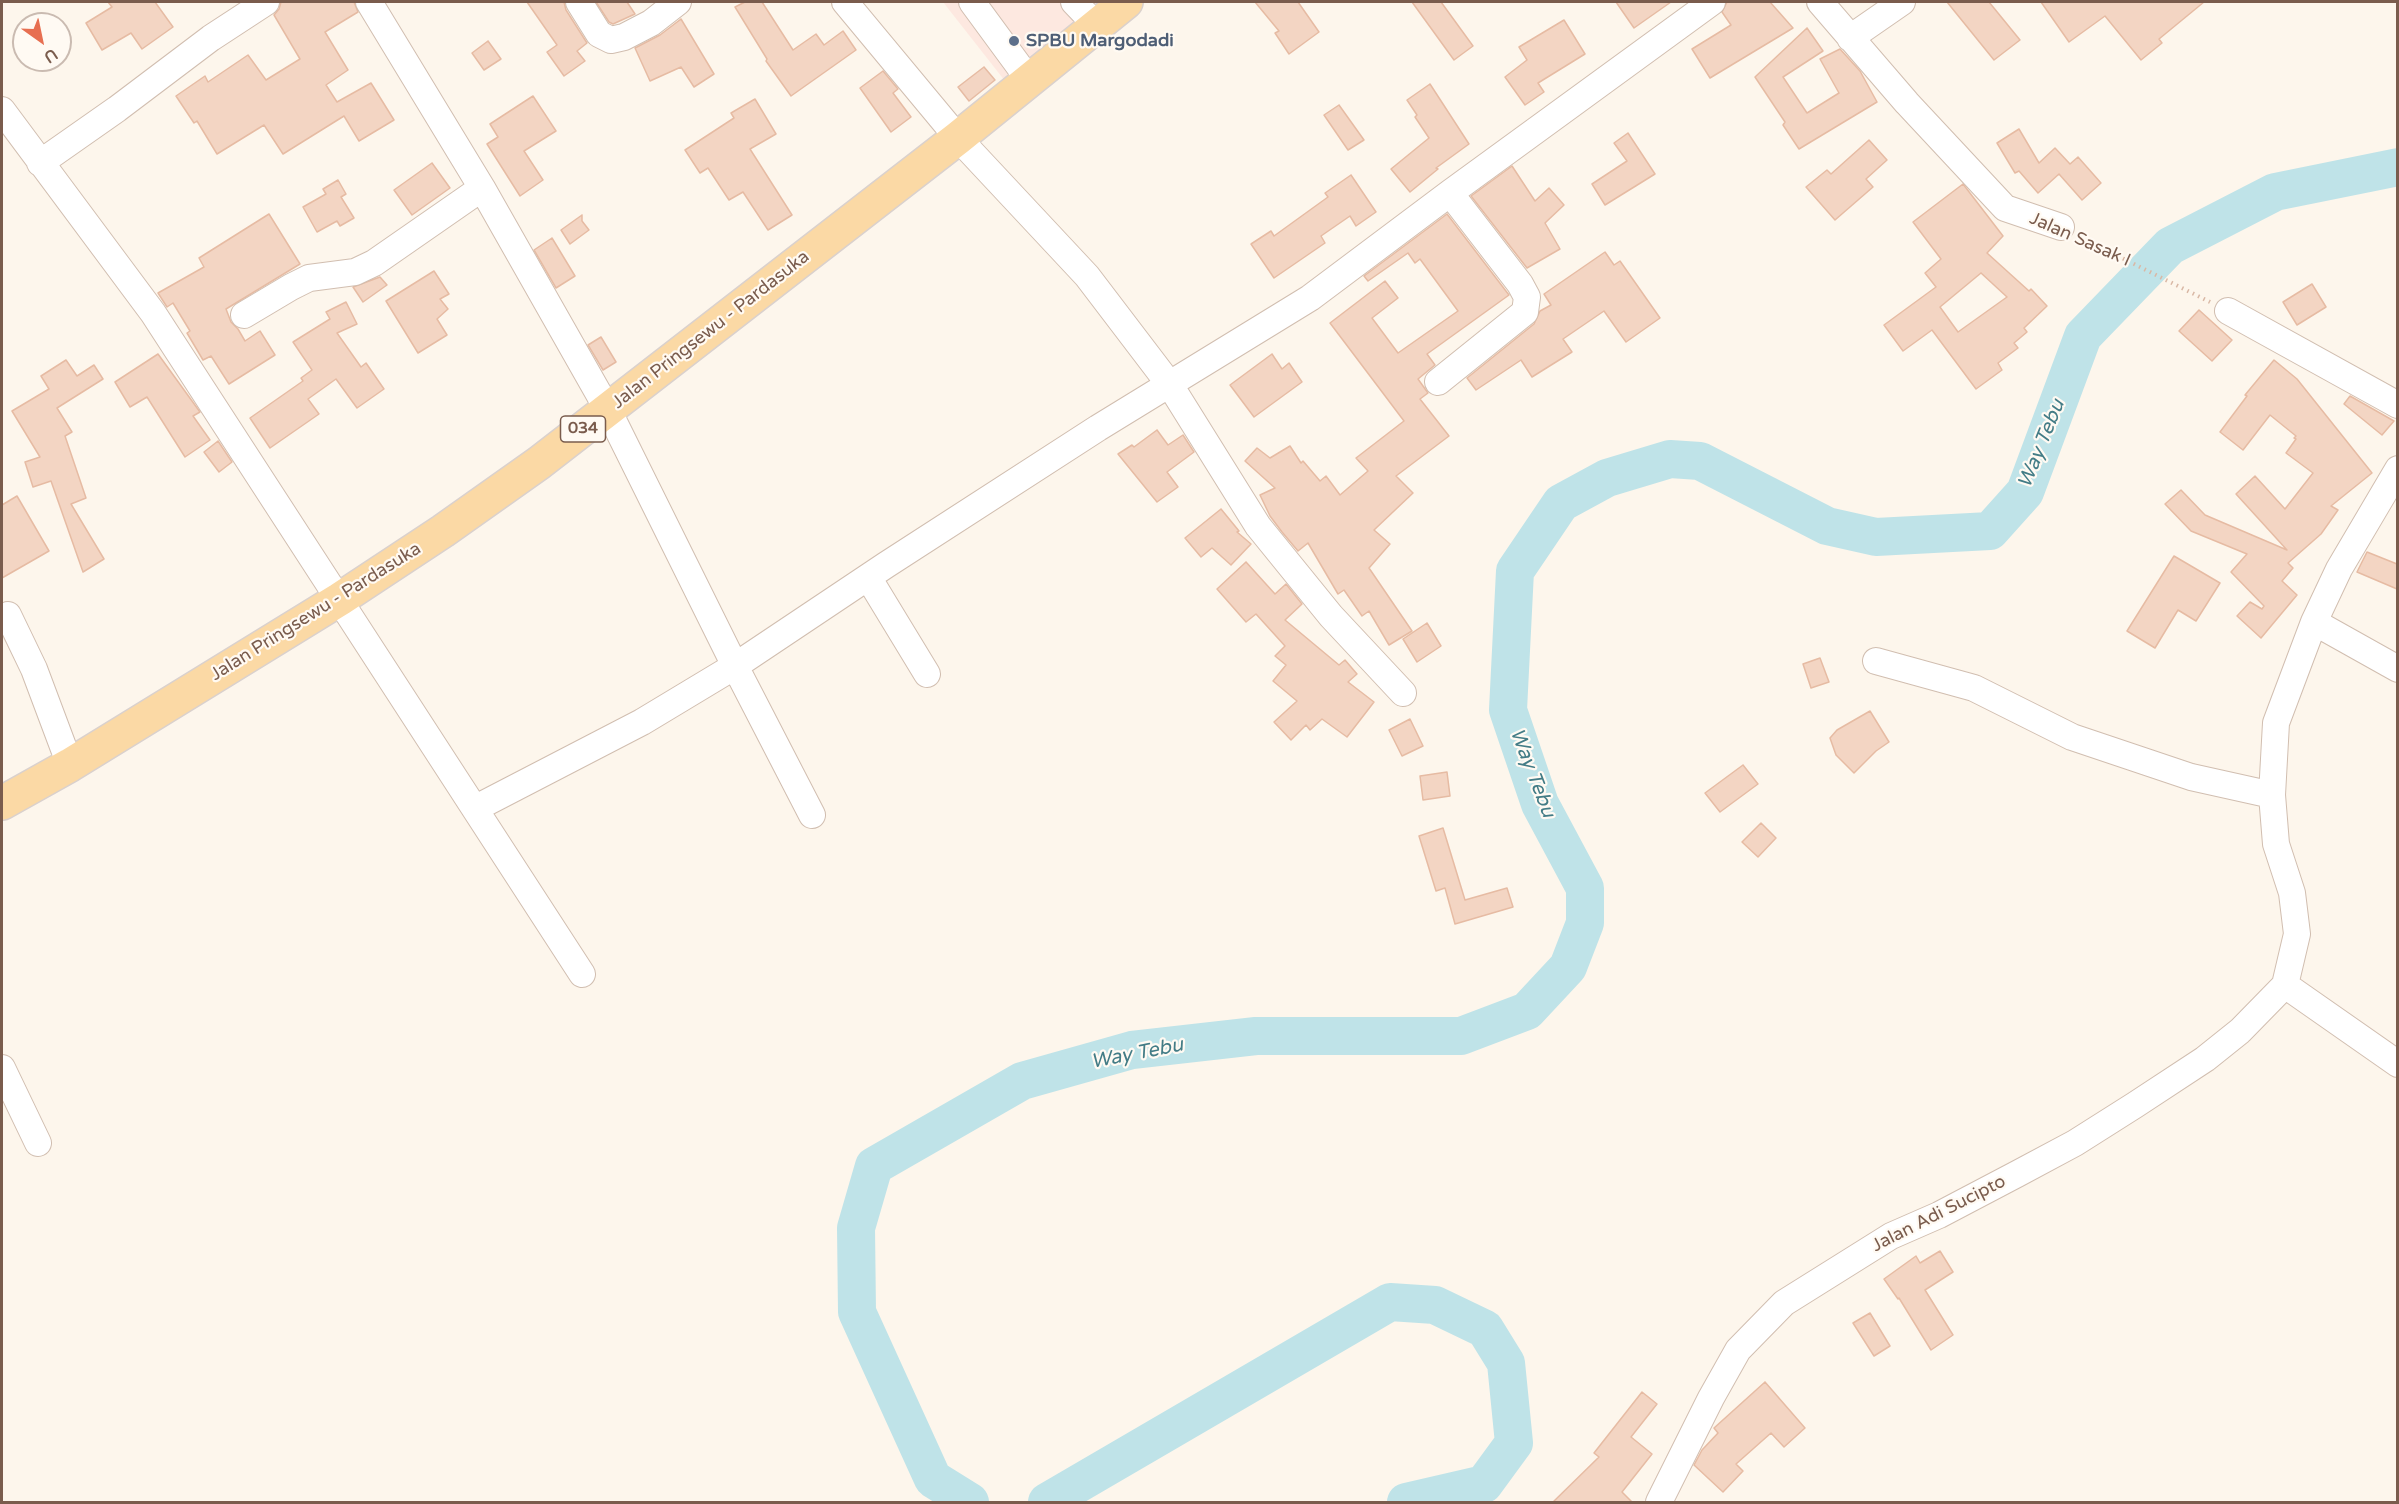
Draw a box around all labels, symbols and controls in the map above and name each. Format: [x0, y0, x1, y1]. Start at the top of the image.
north arrow [12, 12, 72, 72]
place label: SPBU Margodadi [1026, 30, 1174, 52]
marker: SPBU Margodadi [1007, 34, 1021, 48]
text: U [40, 44, 61, 67]
street label: Jalan Sasak I [2026, 208, 2134, 272]
street label: Jalan Pringsewu - Pardasuka [608, 246, 814, 414]
water label: Way Tebu [2013, 396, 2071, 492]
road number: 034 [560, 416, 606, 442]
street label: Jalan Pringsewu - Pardasuka [207, 538, 425, 686]
water label: Way Tebu [1504, 725, 1560, 821]
water label: Way Tebu [1089, 1033, 1185, 1075]
street label: Jalan Adi Sucipto [1868, 1171, 2010, 1257]

